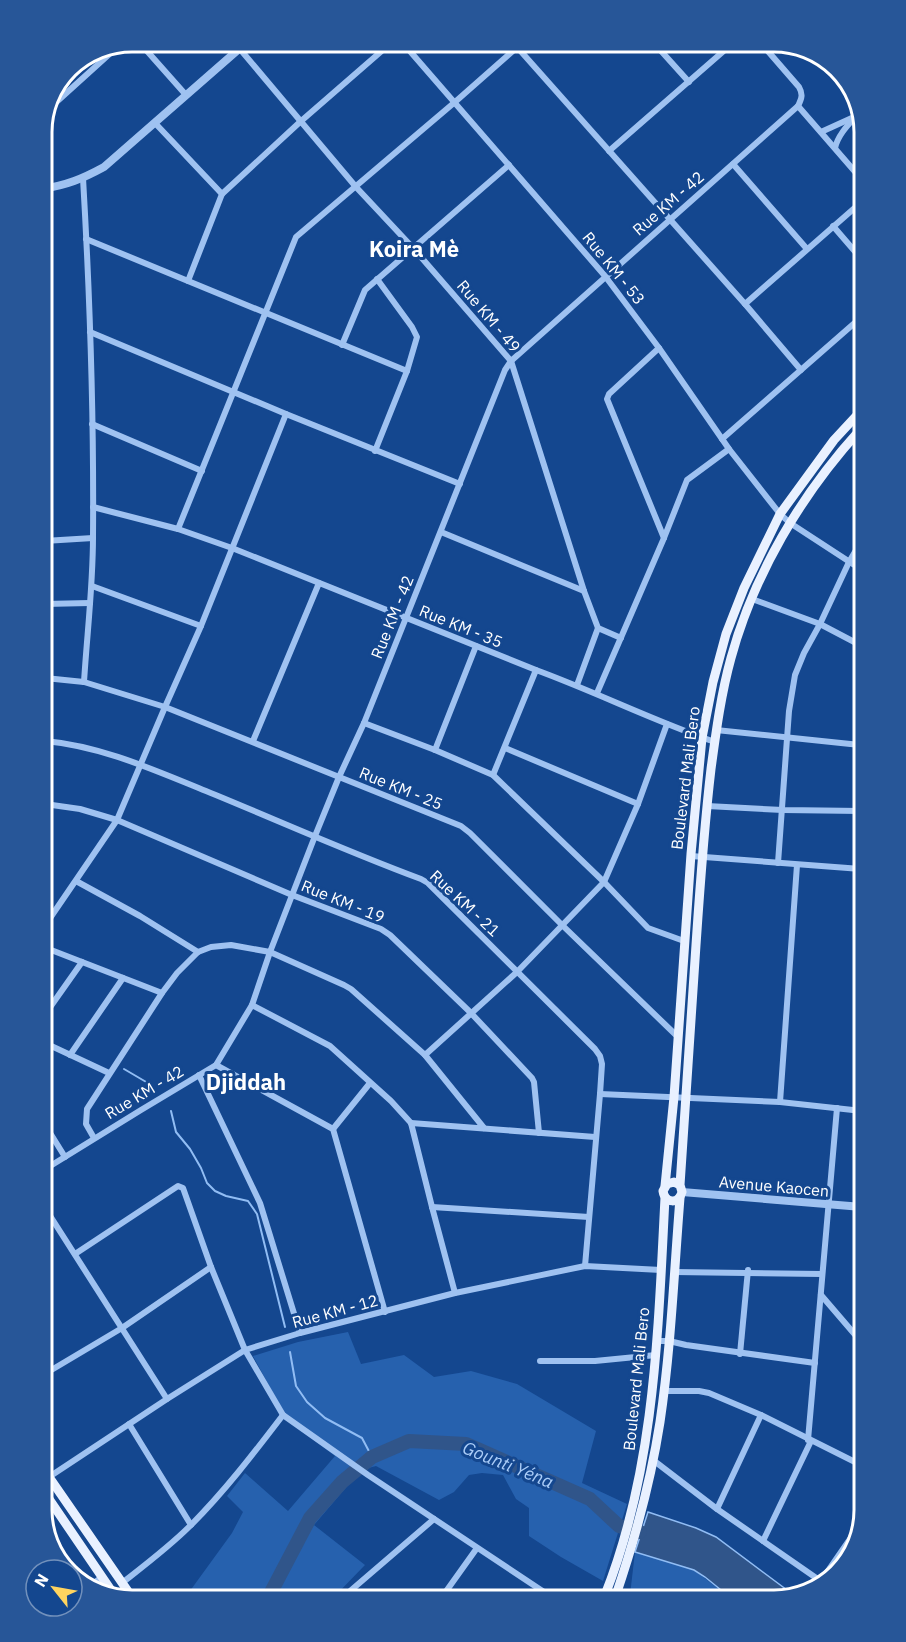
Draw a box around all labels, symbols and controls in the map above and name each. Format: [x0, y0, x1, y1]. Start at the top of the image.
street label: Rue KM - 42 [628, 167, 708, 239]
street label: Rue KM - 53 [578, 227, 650, 309]
district label: Koira Mè [369, 234, 459, 263]
street label: Rue KM - 49 [453, 276, 525, 356]
street label: Rue KM - 42 [366, 572, 418, 662]
street label: Rue KM - 35 [416, 600, 506, 652]
street label: Boulevard Mali Bero [666, 705, 704, 851]
street label: Rue KM - 25 [356, 762, 446, 814]
street label: Rue KM - 21 [426, 866, 504, 940]
street label: Rue KM - 19 [298, 875, 388, 927]
street label: Rue KM - 42 [101, 1061, 187, 1123]
district label: Djiddah [206, 1067, 286, 1096]
street label: Avenue Kaocen [718, 1171, 830, 1201]
street label: Rue KM - 12 [290, 1290, 380, 1332]
street label: Boulevard Mali Bero [619, 1306, 653, 1452]
water label: Gounti Yéna [459, 1436, 557, 1493]
north arrow [24, 1558, 84, 1618]
text: N [30, 1570, 53, 1590]

